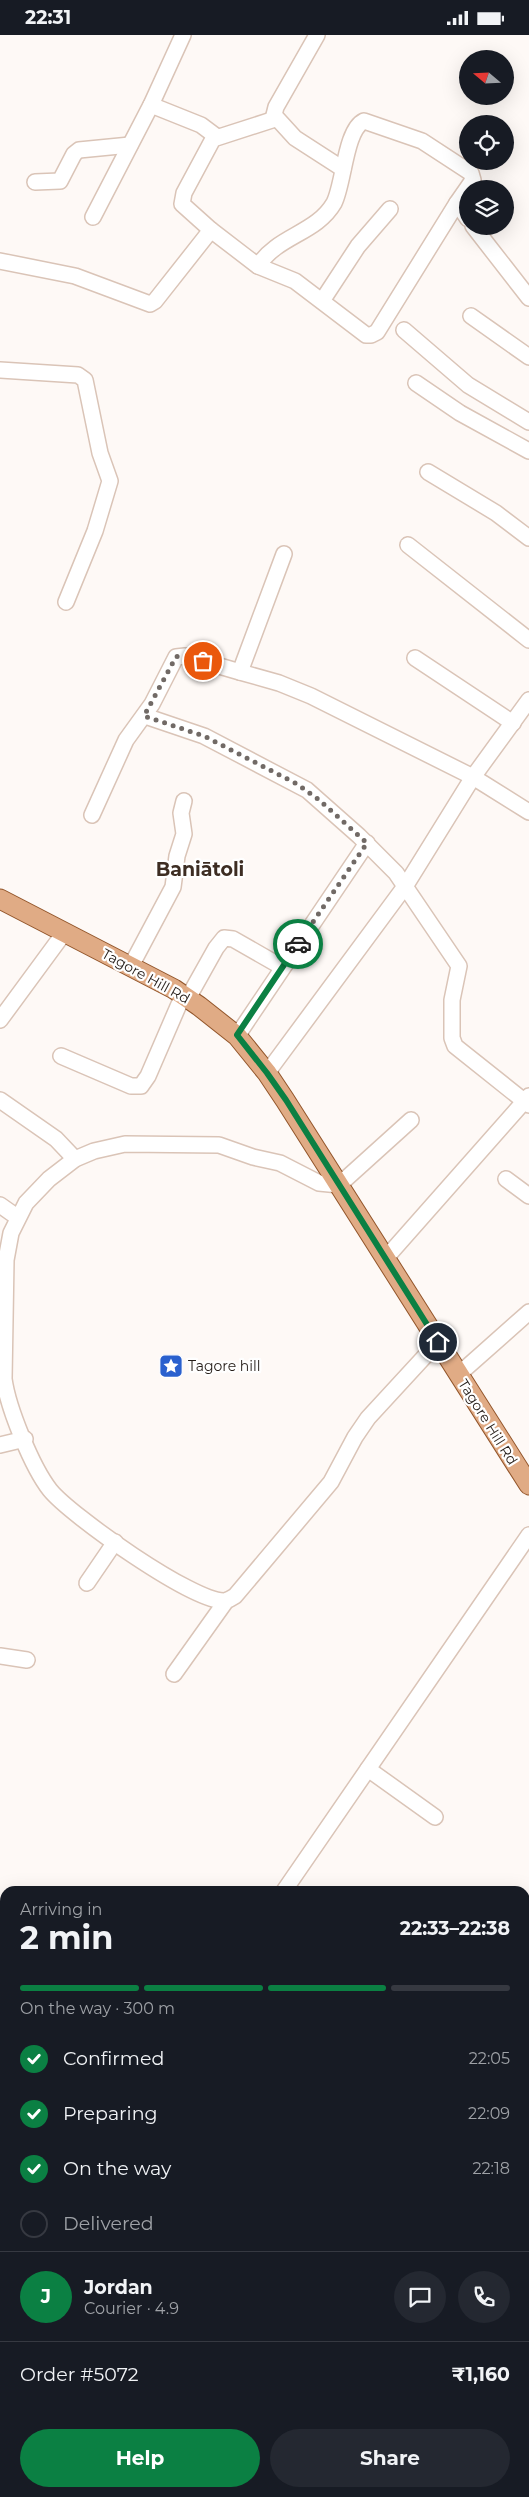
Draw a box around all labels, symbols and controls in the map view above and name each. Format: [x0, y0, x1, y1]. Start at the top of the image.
text: 22:31 [25, 6, 71, 29]
north arrow [459, 50, 514, 105]
map controls [459, 50, 514, 235]
button: locate [459, 115, 514, 170]
button: layers [459, 180, 514, 235]
pin [182, 640, 224, 682]
icon: bag [189, 647, 217, 675]
district label: Baniātoli [156, 858, 244, 881]
courier [273, 919, 323, 969]
icon: car [284, 930, 312, 958]
street label: Tagore Hill Rd [99, 944, 193, 1008]
pin [417, 1321, 459, 1363]
icon: home [424, 1328, 452, 1356]
place icon: Tagore hill [158, 1353, 184, 1379]
place label: Tagore hill [188, 1357, 261, 1375]
street label: Tagore Hill Rd [454, 1376, 522, 1468]
text: Arriving in [20, 1900, 102, 1919]
text: 22:33–22:38 [400, 1917, 510, 1940]
text: 2 min [20, 1918, 113, 1957]
text: On the way · 300 m [20, 1999, 175, 2018]
icon: check [20, 2045, 48, 2073]
text: Confirmed [63, 2047, 164, 2070]
text: 22:05 [469, 2049, 510, 2068]
icon: check [20, 2100, 48, 2128]
text: Preparing [63, 2102, 158, 2125]
text: 22:09 [468, 2104, 510, 2123]
icon: check [20, 2155, 48, 2183]
text: On the way [63, 2157, 171, 2180]
text: 22:18 [472, 2159, 510, 2178]
text: Delivered [63, 2212, 154, 2235]
button: chat [394, 2271, 446, 2323]
button: phone [458, 2271, 510, 2323]
text: Jordan [84, 2276, 153, 2299]
text: J [41, 2285, 51, 2308]
text: Courier · 4.9 [84, 2299, 179, 2318]
text: Order #5072 [20, 2363, 139, 2386]
text: ₹1,160 [452, 2363, 510, 2386]
button: Help [20, 2429, 260, 2487]
button: Share [270, 2429, 510, 2487]

